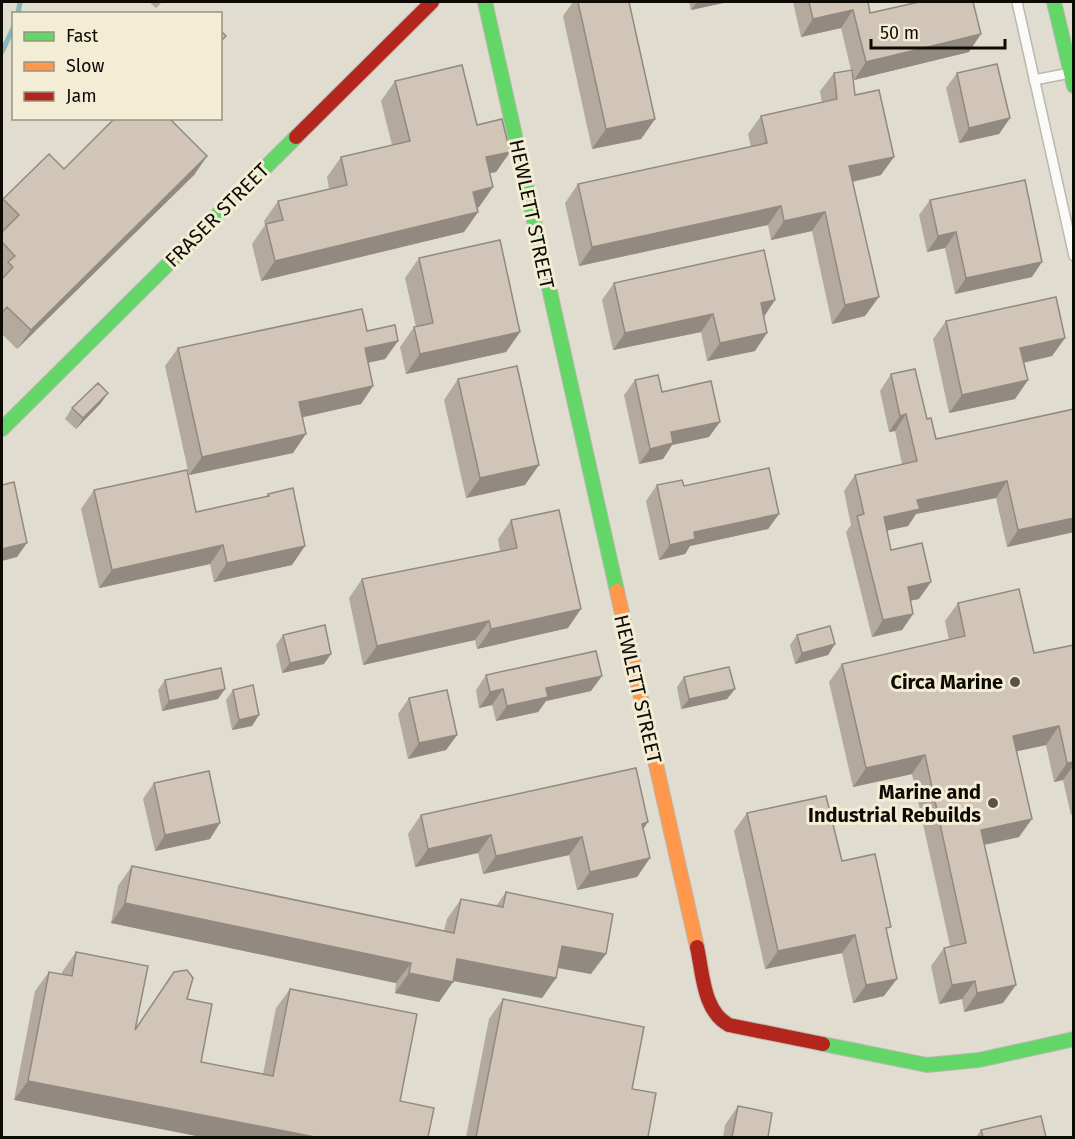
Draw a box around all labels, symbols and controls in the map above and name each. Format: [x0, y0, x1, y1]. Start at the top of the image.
legend [12, 12, 222, 120]
scale bar [871, 12, 1004, 50]
text: 50 m [880, 22, 919, 44]
text: Fast [66, 25, 99, 47]
text: Slow [66, 55, 105, 77]
text: Jam [66, 85, 97, 107]
street label: HEWLETT STREET [504, 137, 560, 292]
street label: FRASER STREET [160, 158, 274, 272]
street label: HEWLETT STREET [609, 612, 667, 766]
place label: Circa Marine [890, 670, 1003, 694]
marker: Circa Marine [1008, 675, 1022, 689]
place label: Marine and Industrial Rebuilds [808, 780, 981, 827]
marker: Marine and Industrial Rebuilds [986, 796, 1000, 810]

